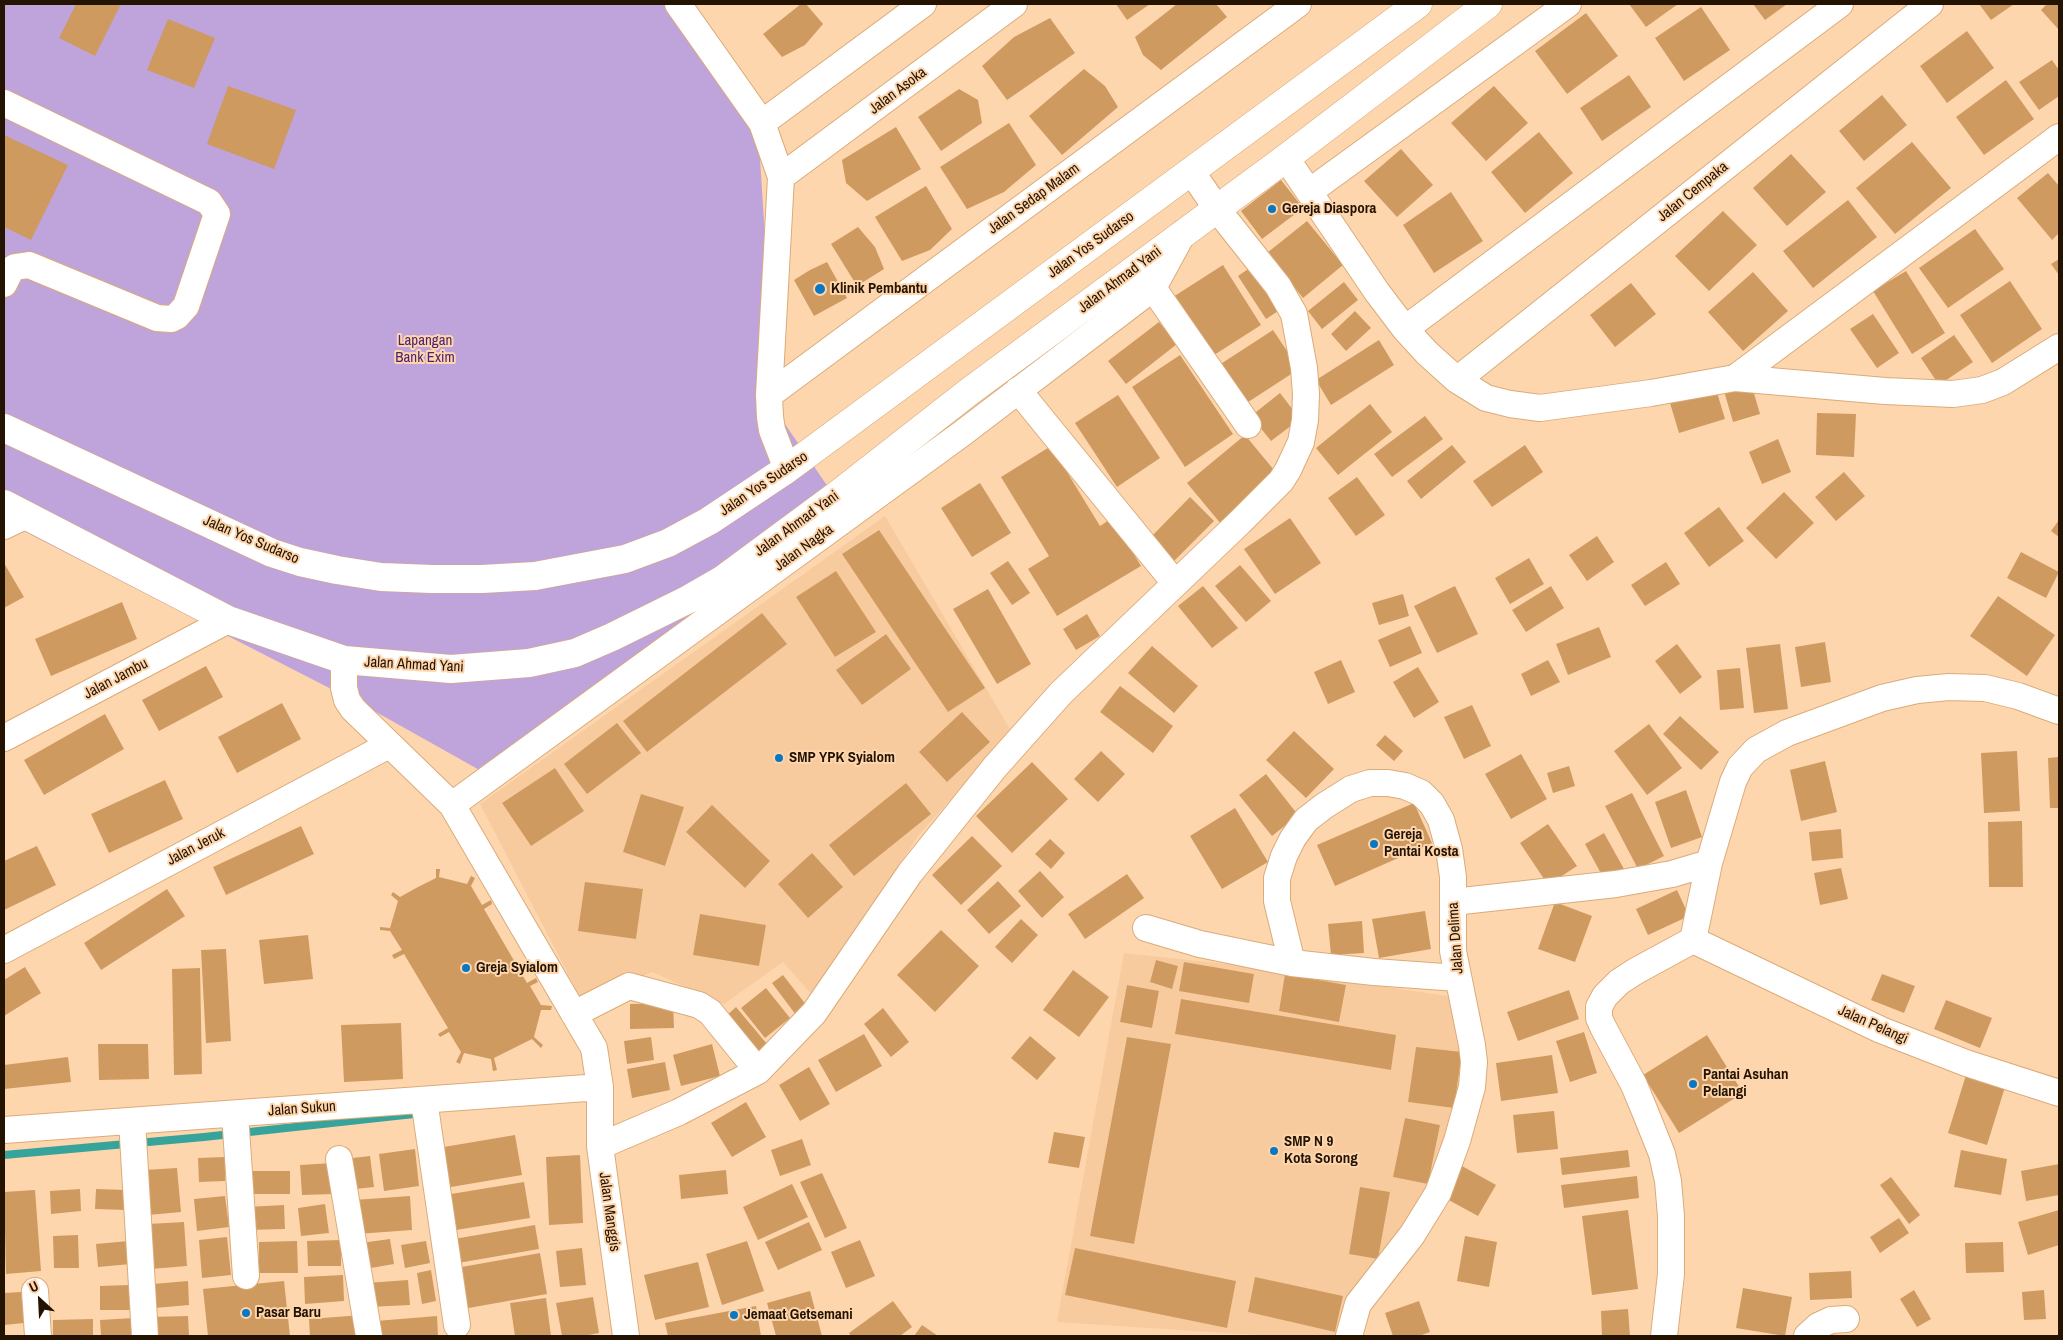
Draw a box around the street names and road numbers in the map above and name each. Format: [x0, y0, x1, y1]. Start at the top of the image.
street label: Jalan Asoka [866, 64, 930, 118]
street label: Jalan Cempaka [1654, 158, 1732, 226]
street label: Jalan Sedap Malam [985, 160, 1083, 238]
street label: Jalan Yos Sudarso [1044, 208, 1138, 282]
street label: Jalan Ahmad Yani [1075, 243, 1165, 317]
street label: Jalan Yos Sudarso [717, 448, 811, 520]
street label: Jalan Ahmad Yani [751, 487, 843, 561]
street label: Jalan Yos Sudarso [200, 512, 302, 568]
street label: Jalan Nagka [771, 521, 837, 575]
street label: Jalan Ahmad Yani [364, 653, 464, 677]
street label: Jalan Jambu [81, 655, 151, 703]
street label: Jalan Jeruk [164, 824, 228, 870]
street label: Jalan Delima [1445, 902, 1467, 974]
street label: Jalan Pelangi [1835, 1002, 1911, 1048]
street label: Jalan Sukun [268, 1098, 336, 1120]
street label: Jalan Manggis [595, 1171, 623, 1253]

